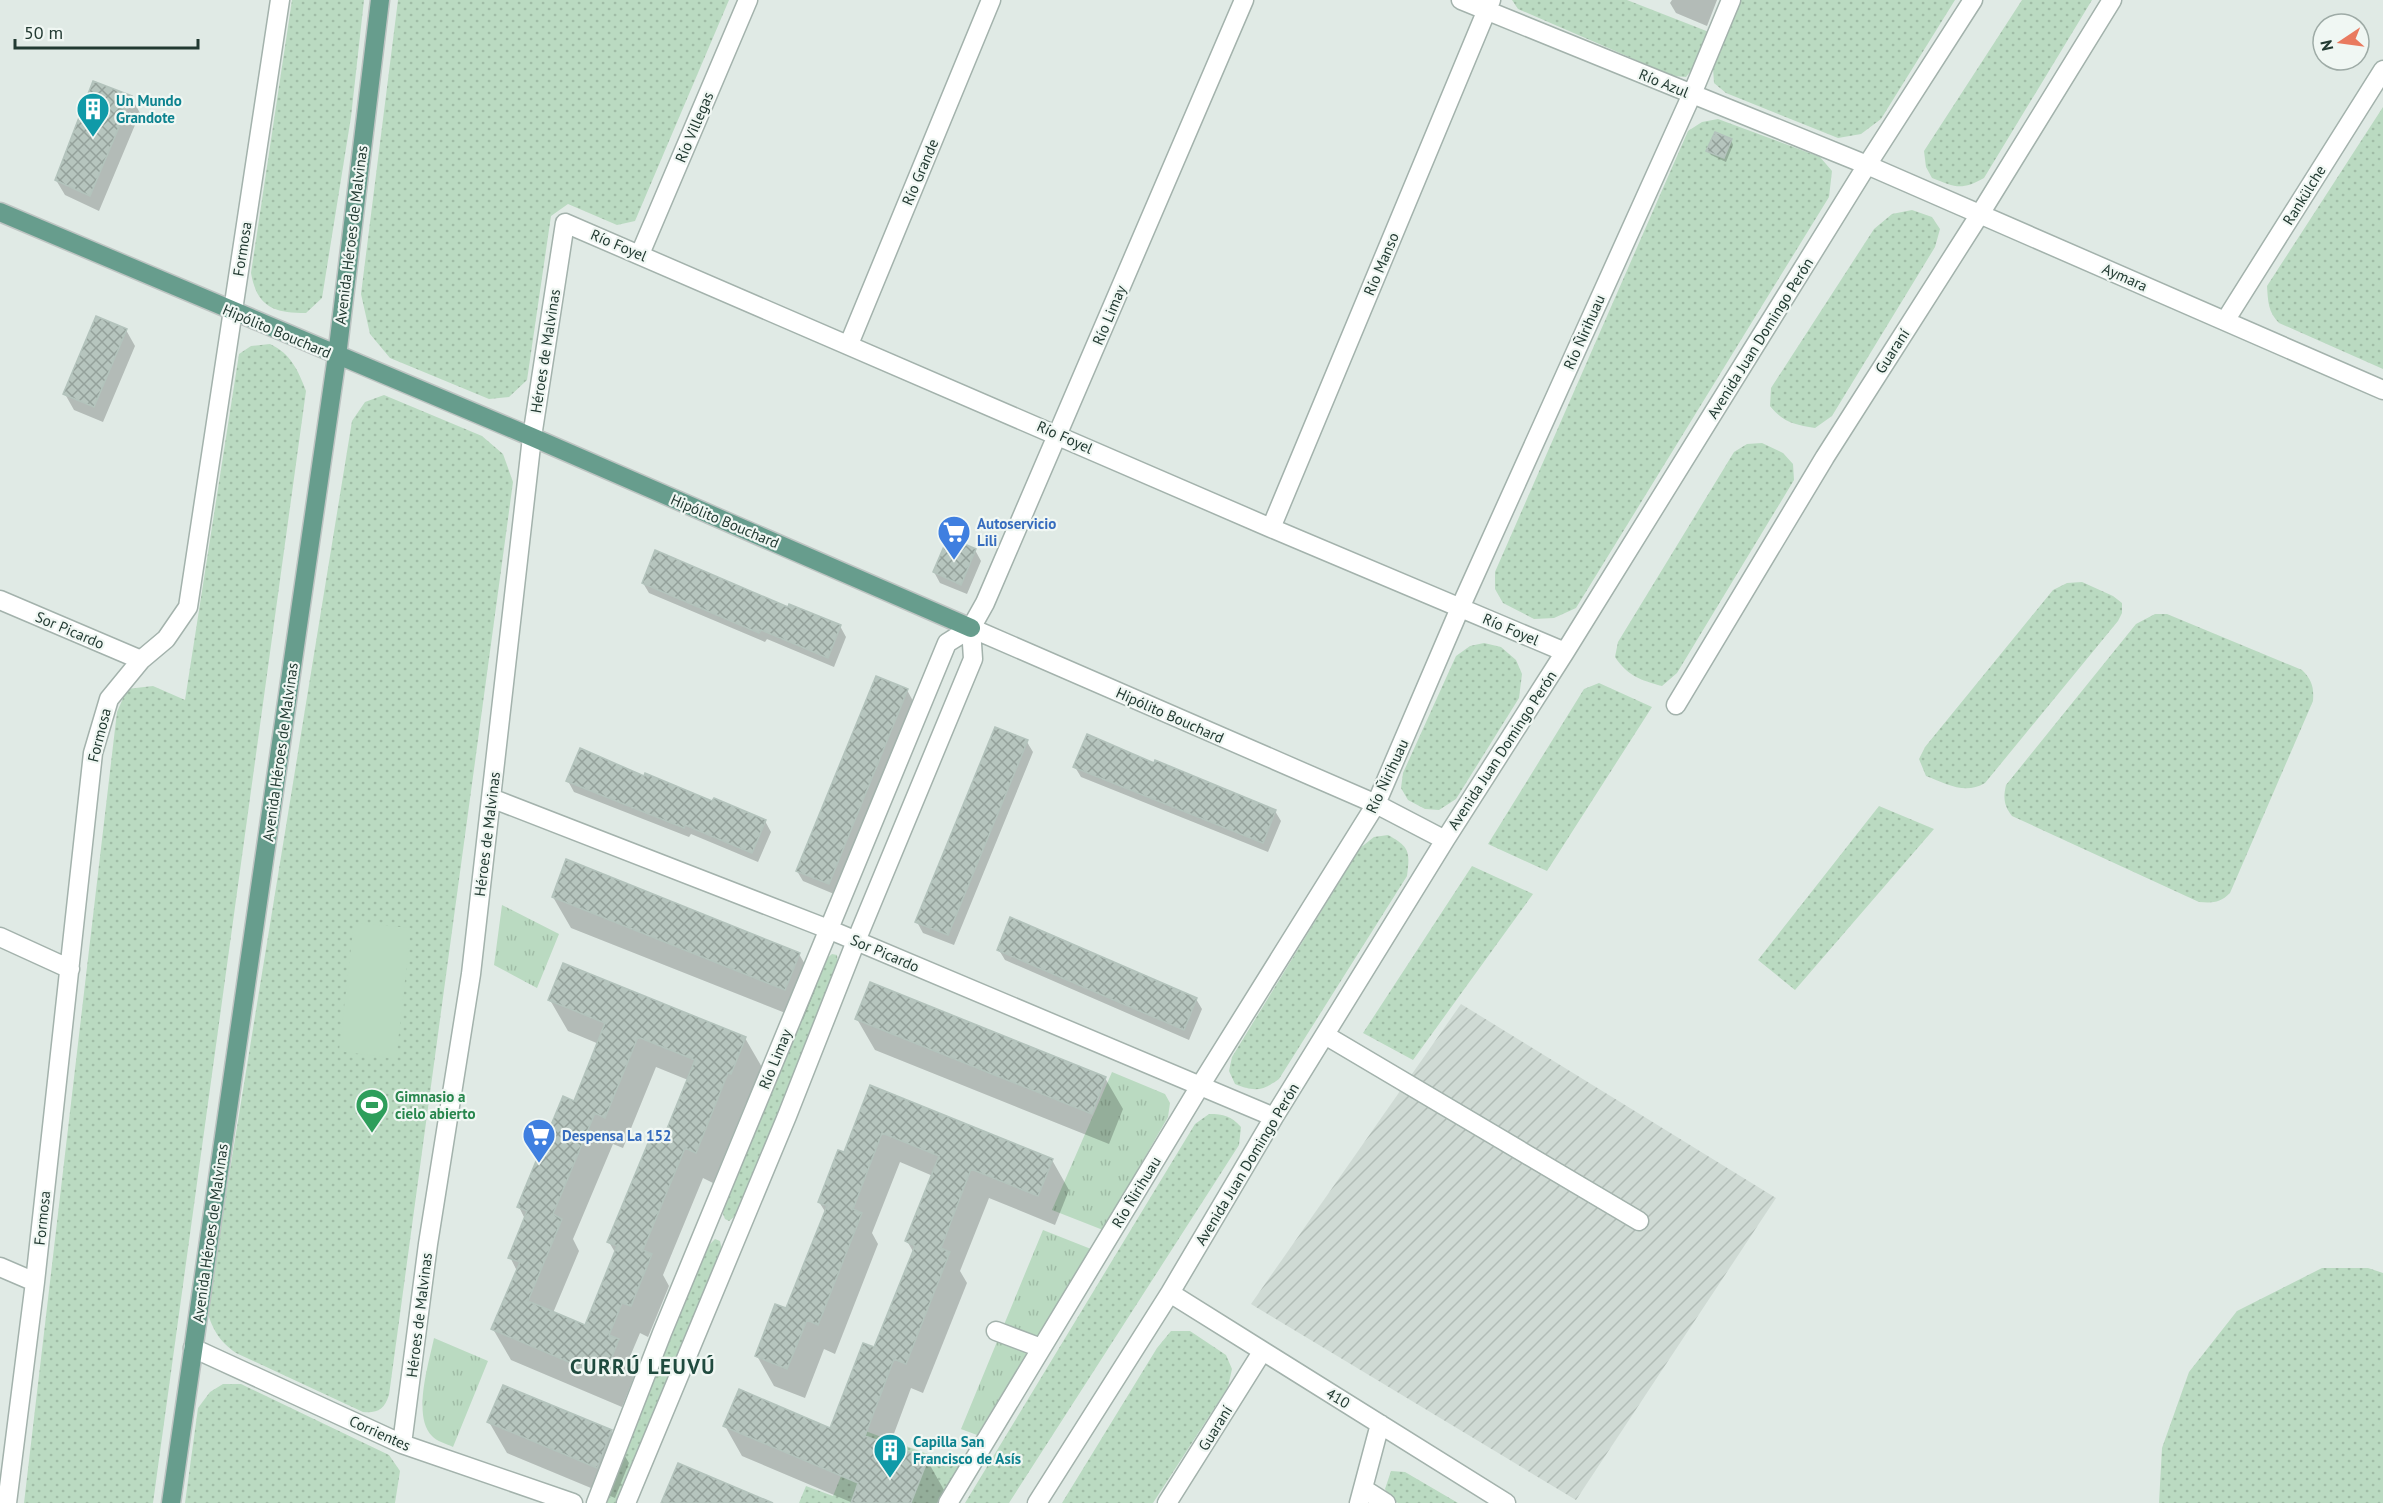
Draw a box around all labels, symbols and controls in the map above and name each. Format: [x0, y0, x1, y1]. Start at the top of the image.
scale bar [15, 12, 198, 50]
north arrow [2311, 12, 2371, 72]
text: 50 m [24, 21, 63, 44]
text: N [2315, 38, 2337, 53]
street label: Río Azul [1636, 64, 1692, 102]
street label: Río Villegas [671, 89, 717, 165]
building icon: Un Mundo Grandote [75, 91, 111, 138]
place label: Un Mundo Grandote [116, 91, 182, 127]
street label: Río Grande [897, 136, 943, 208]
street label: Avenida Héroes de Malvinas [331, 144, 371, 326]
street label: Rankülche [2278, 162, 2330, 228]
street label: Formosa [228, 220, 256, 278]
street label: Río Foyel [588, 225, 651, 266]
street label: Río Manso [1359, 230, 1403, 298]
street label: Avenida Juan Domingo Perón [1703, 254, 1817, 422]
street label: Aymara [2099, 259, 2151, 295]
street label: Río Limay [1088, 282, 1130, 348]
street label: Héroes de Malvinas [526, 288, 564, 414]
street label: Río Ñirihuau [1559, 292, 1609, 372]
street label: Hipólito Bouchard [220, 300, 334, 362]
street label: Guaraní [1871, 325, 1913, 377]
street label: Río Foyel [1034, 416, 1097, 458]
street label: Hipólito Bouchard [668, 490, 782, 552]
supermarket icon: Autoservicio Lili [936, 514, 972, 561]
place label: Autoservicio Lili [977, 514, 1056, 550]
street label: Sor Picardo [33, 607, 107, 653]
street label: Río Foyel [1480, 609, 1543, 650]
street label: Avenida Héroes de Malvinas [258, 662, 302, 842]
street label: Avenida Juan Domingo Perón [1443, 667, 1561, 833]
street label: Hipólito Bouchard [1113, 683, 1227, 747]
street label: Formosa [83, 706, 115, 764]
street label: Río Ñirihuau [1362, 736, 1412, 816]
street label: Héroes de Malvinas [470, 771, 504, 897]
street label: Sor Picardo [848, 930, 922, 976]
street label: Río Limay [754, 1026, 796, 1092]
street label: Avenida Juan Domingo Perón [1191, 1079, 1303, 1249]
sports icon: Gimnasio a cielo abierto [354, 1087, 390, 1134]
place label: Gimnasio a cielo abierto [395, 1087, 475, 1123]
supermarket icon: Despensa La 152 [521, 1117, 557, 1164]
place label: Despensa La 152 [562, 1126, 672, 1145]
street label: Avenida Héroes de Malvinas [188, 1143, 232, 1323]
street label: Río Ñirihuau [1107, 1153, 1165, 1231]
street label: Formosa [30, 1190, 54, 1246]
street label: Héroes de Malvinas [402, 1252, 436, 1378]
district label: CURRÚ LEUVÚ [570, 1353, 716, 1380]
street label: 410 [1323, 1384, 1353, 1412]
street label: Guaraní [1194, 1402, 1236, 1454]
street label: Corrientes [346, 1411, 414, 1455]
building icon: Capilla San Francisco de Asís [872, 1432, 908, 1479]
place label: Capilla San Francisco de Asís [913, 1432, 1021, 1468]

